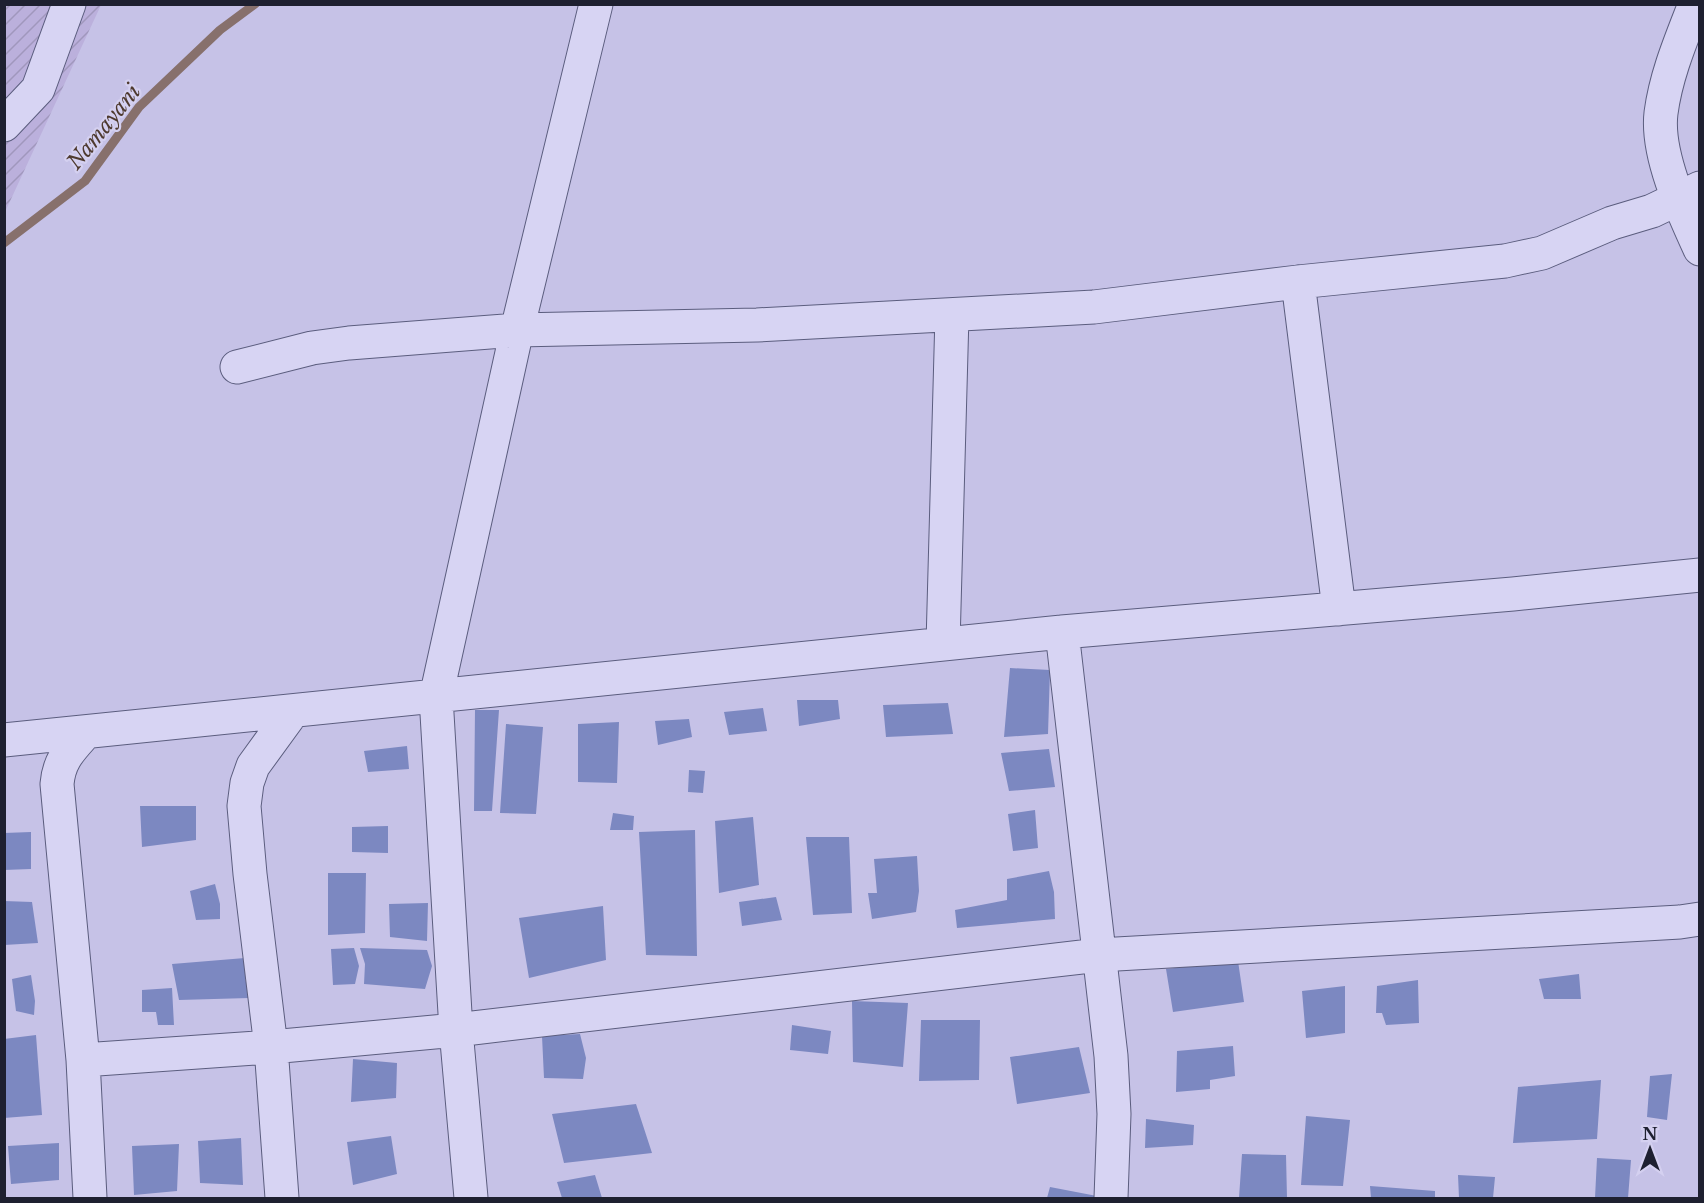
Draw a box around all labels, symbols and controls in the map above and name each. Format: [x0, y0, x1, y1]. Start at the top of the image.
water label: Namayani [61, 79, 147, 176]
north arrow [1620, 1119, 1680, 1179]
text: N [1642, 1124, 1658, 1144]

